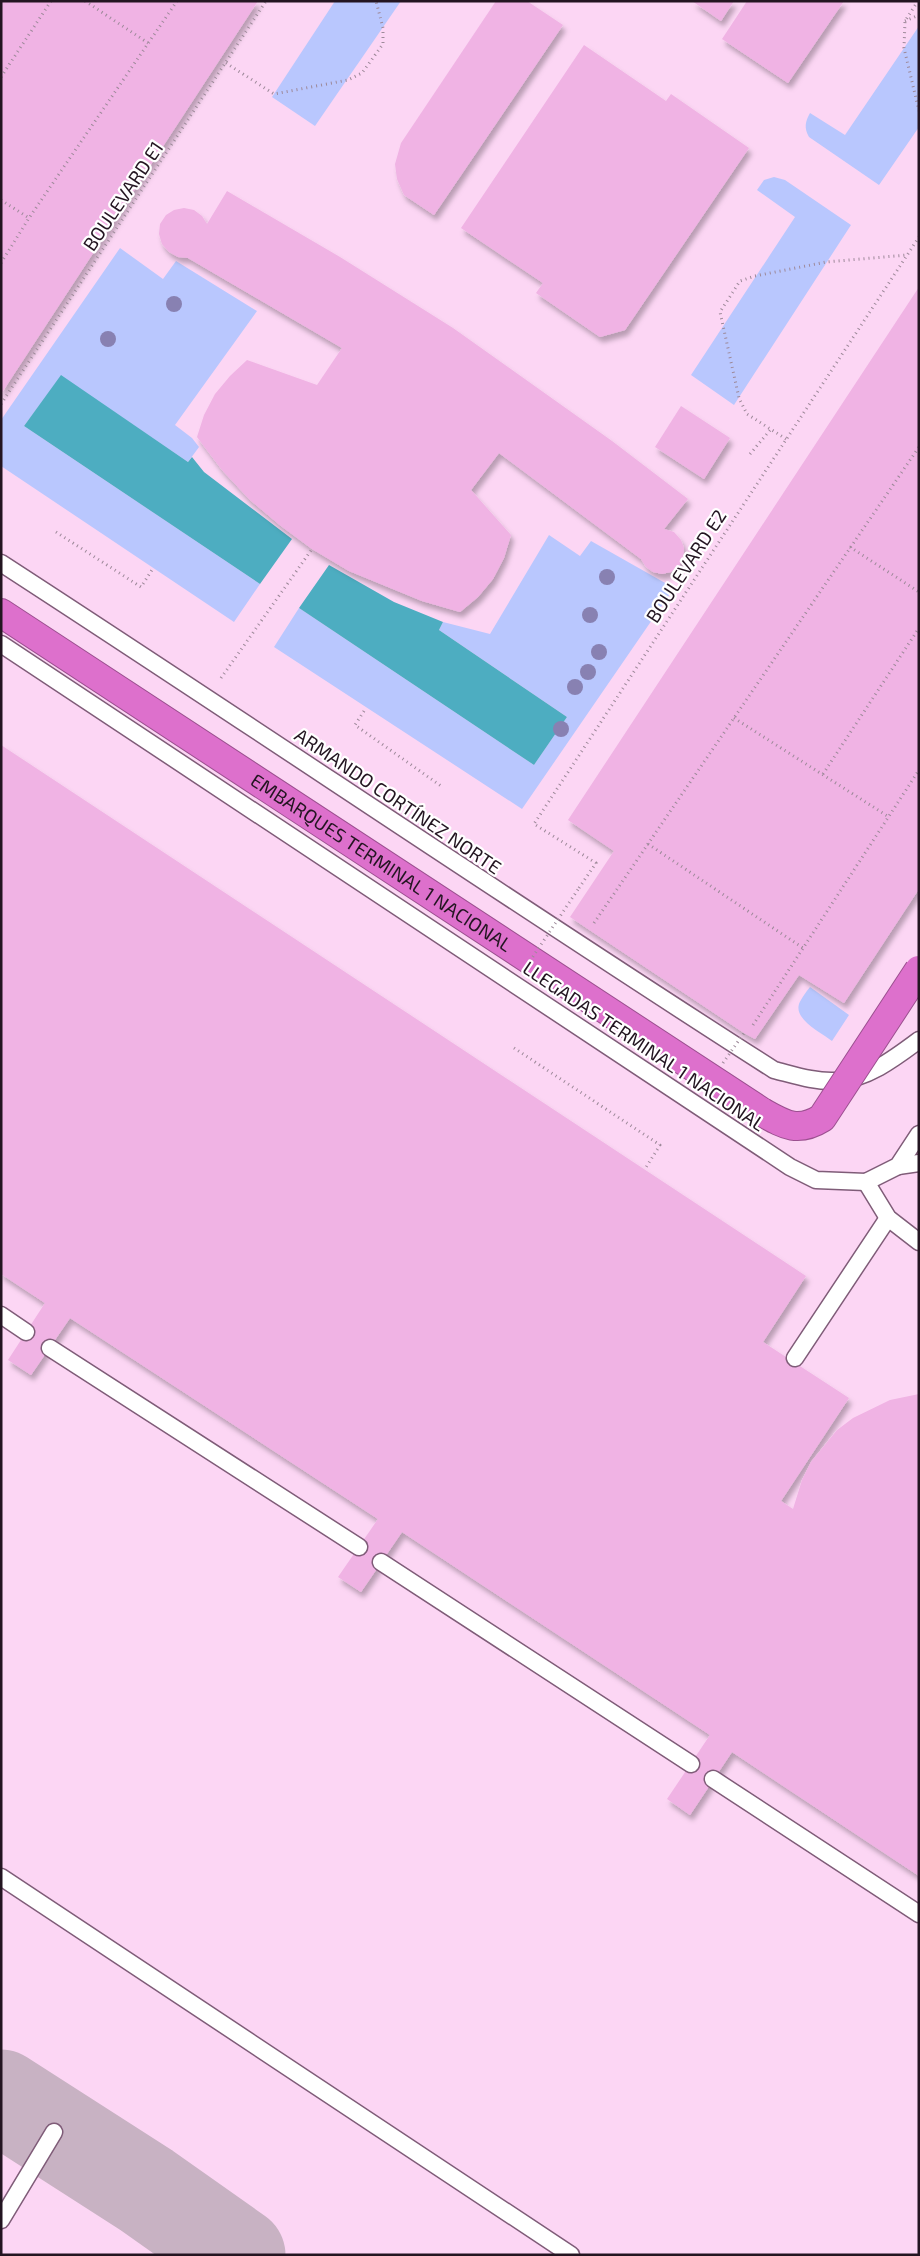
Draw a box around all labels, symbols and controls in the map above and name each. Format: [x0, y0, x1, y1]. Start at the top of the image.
street label: BOULEVARD E1 [78, 137, 168, 255]
street label: BOULEVARD E2 [640, 505, 731, 627]
street label: ARMANDO CORTÍNEZ NORTE [291, 723, 506, 878]
street label: EMBARQUES TERMINAL 1 NACIONAL [247, 768, 517, 956]
street label: LLEGADAS TERMINAL 1 NACIONAL [519, 956, 770, 1135]

